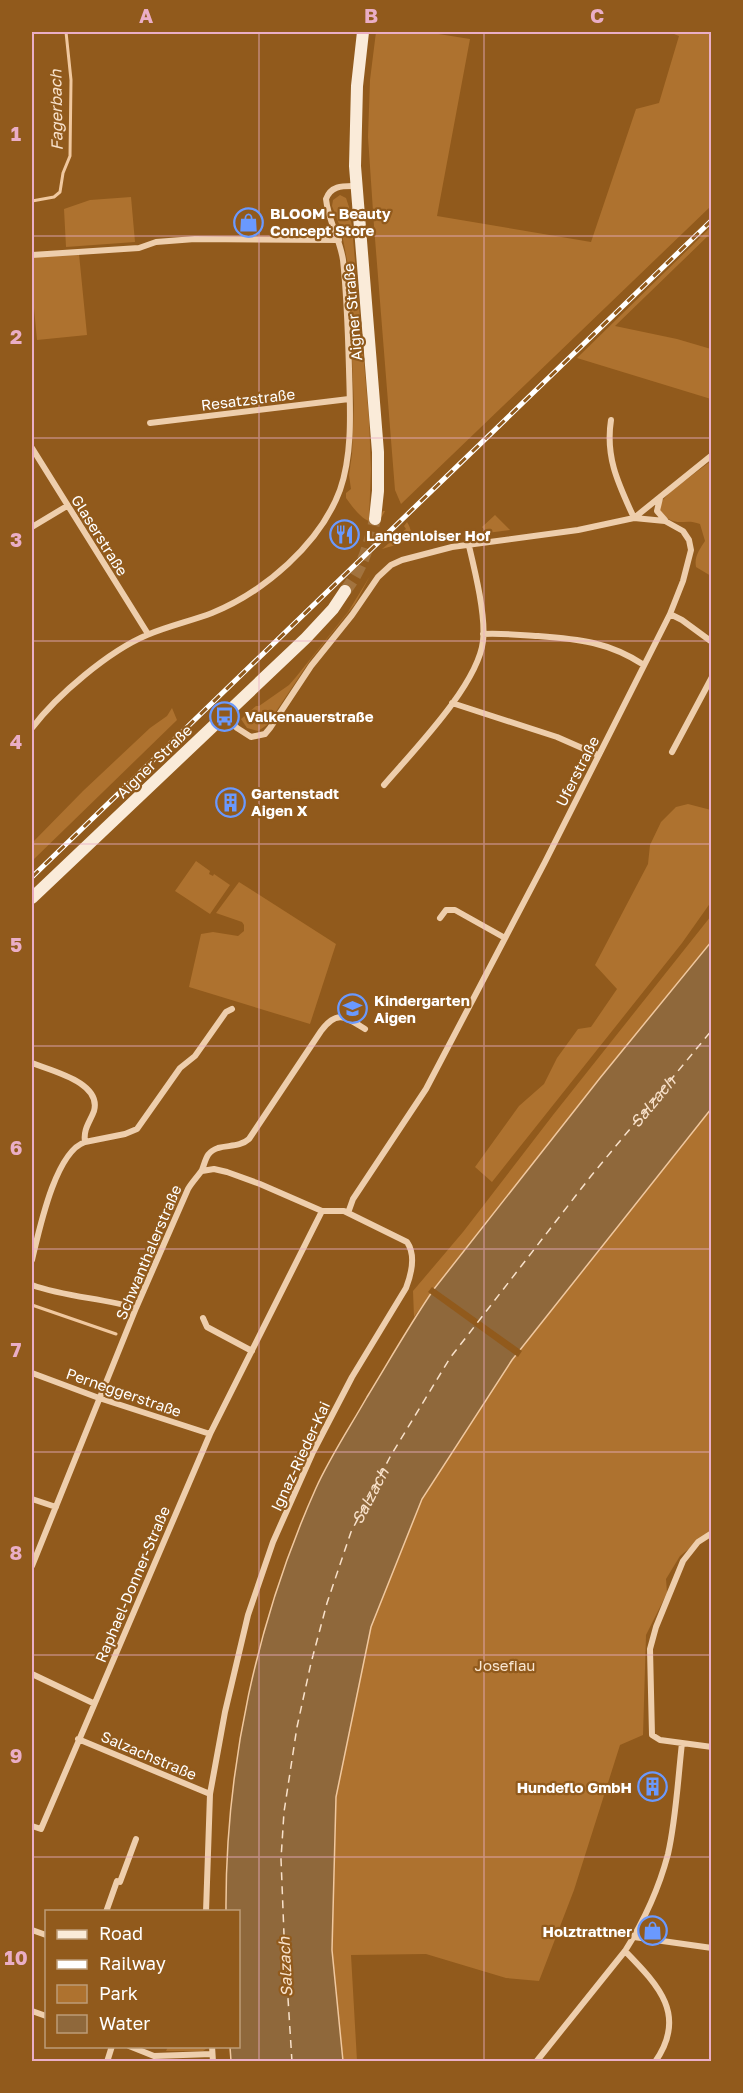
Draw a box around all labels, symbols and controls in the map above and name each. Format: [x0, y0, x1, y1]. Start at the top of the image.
text: A [139, 3, 153, 27]
text: B [364, 3, 378, 27]
text: C [590, 3, 604, 27]
water label: Fagerbach [45, 68, 67, 151]
text: 1 [11, 121, 21, 145]
place label: BLOOM - Beauty Concept Store [270, 204, 391, 239]
shop icon: BLOOM - Beauty Concept Store [233, 206, 265, 238]
street label: Aigner Straße [339, 262, 365, 361]
text: 2 [10, 324, 22, 348]
street label: Resatzstraße [200, 384, 296, 414]
street label: Glaserstraße [68, 491, 132, 579]
restaurant icon: Langenloiser Hof [329, 519, 361, 551]
place label: Langenloiser Hof [366, 526, 491, 544]
text: 3 [10, 527, 22, 551]
bus stop icon: Valkenauerstraße [208, 700, 240, 732]
place label: Valkenauerstraße [245, 707, 374, 725]
street label: Aigner Straße [113, 720, 196, 801]
text: 4 [10, 729, 22, 753]
street label: Uferstraße [552, 733, 602, 809]
place label: Gartenstadt Aigen X [251, 784, 339, 819]
building icon: Gartenstadt Aigen X [214, 786, 246, 818]
text: 5 [10, 932, 22, 956]
place label: Kindergarten Aigen [374, 991, 470, 1026]
school or university icon: Kindergarten Aigen [337, 993, 369, 1025]
water label: Salzach [626, 1071, 680, 1131]
text: 6 [10, 1135, 22, 1159]
street label: Schwanthalerstraße [111, 1182, 185, 1322]
text: 7 [11, 1337, 22, 1361]
street label: Perneggerstraße [64, 1364, 184, 1420]
street label: Ignaz-Rieder-Kai [267, 1398, 333, 1514]
water label: Salzach [347, 1463, 393, 1527]
street label: Raphael-Donner-Straße [91, 1503, 173, 1665]
text: 8 [10, 1540, 22, 1564]
park label: Josefiau [475, 1656, 535, 1674]
street label: Salzachstraße [99, 1727, 200, 1783]
text: 9 [10, 1743, 22, 1767]
building icon: Hundeflo GmbH [637, 1771, 669, 1803]
place label: Hundeflo GmbH [517, 1778, 632, 1796]
legend [45, 1910, 240, 2048]
shop icon: Holztrattner [637, 1915, 669, 1947]
text: Road [99, 1922, 143, 1944]
place label: Holztrattner [543, 1922, 632, 1940]
water label: Salzach [273, 1935, 297, 1998]
text: 10 [4, 1945, 28, 1969]
text: Railway [99, 1952, 166, 1974]
text: Park [99, 1982, 138, 2004]
text: Water [99, 2012, 150, 2034]

